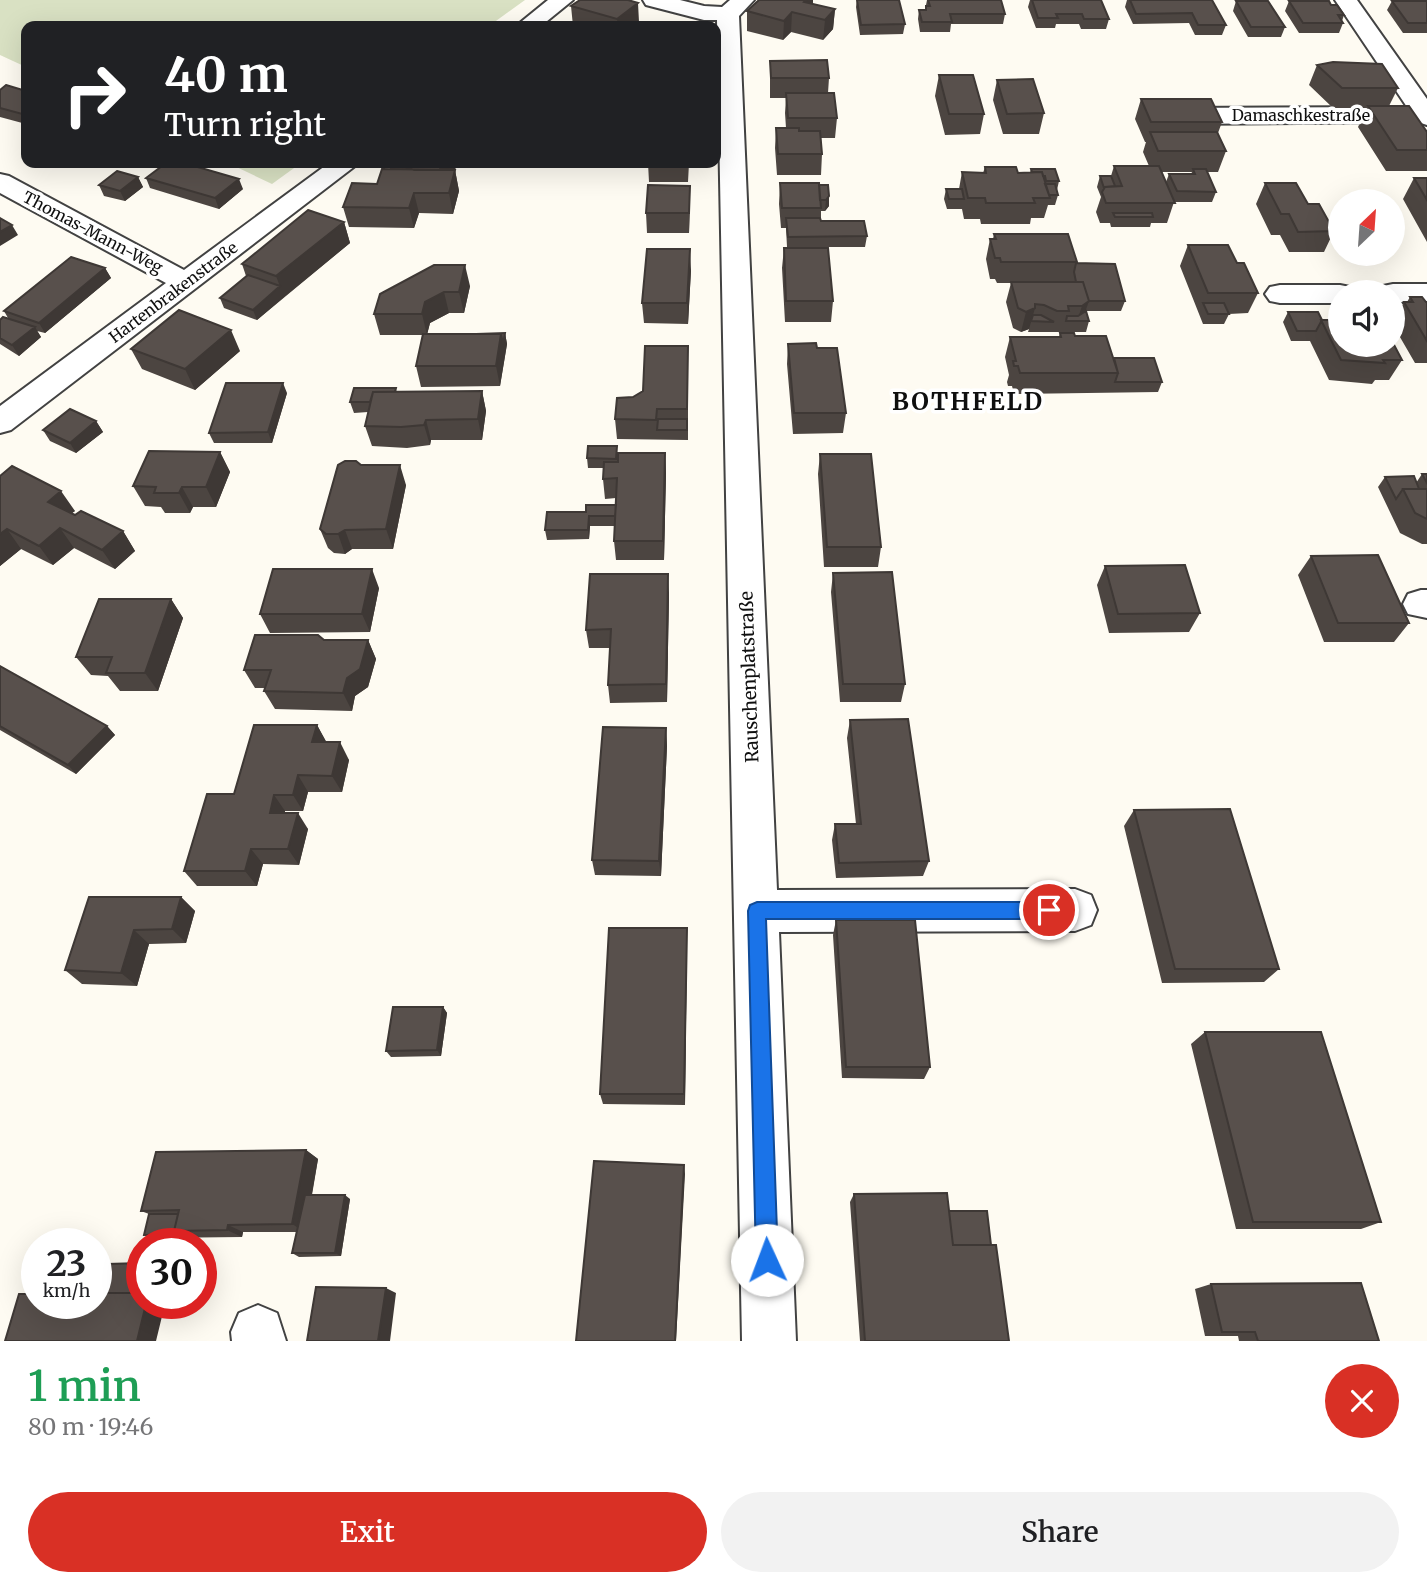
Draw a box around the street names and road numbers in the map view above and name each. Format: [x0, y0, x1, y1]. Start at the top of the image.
street label: Damaschkestraße [1232, 105, 1370, 125]
street label: Thomas-Mann-Weg [20, 187, 167, 278]
street label: Hartenbrakenstraße [105, 237, 241, 347]
street label: Rauschenplatstraße [735, 591, 763, 763]

